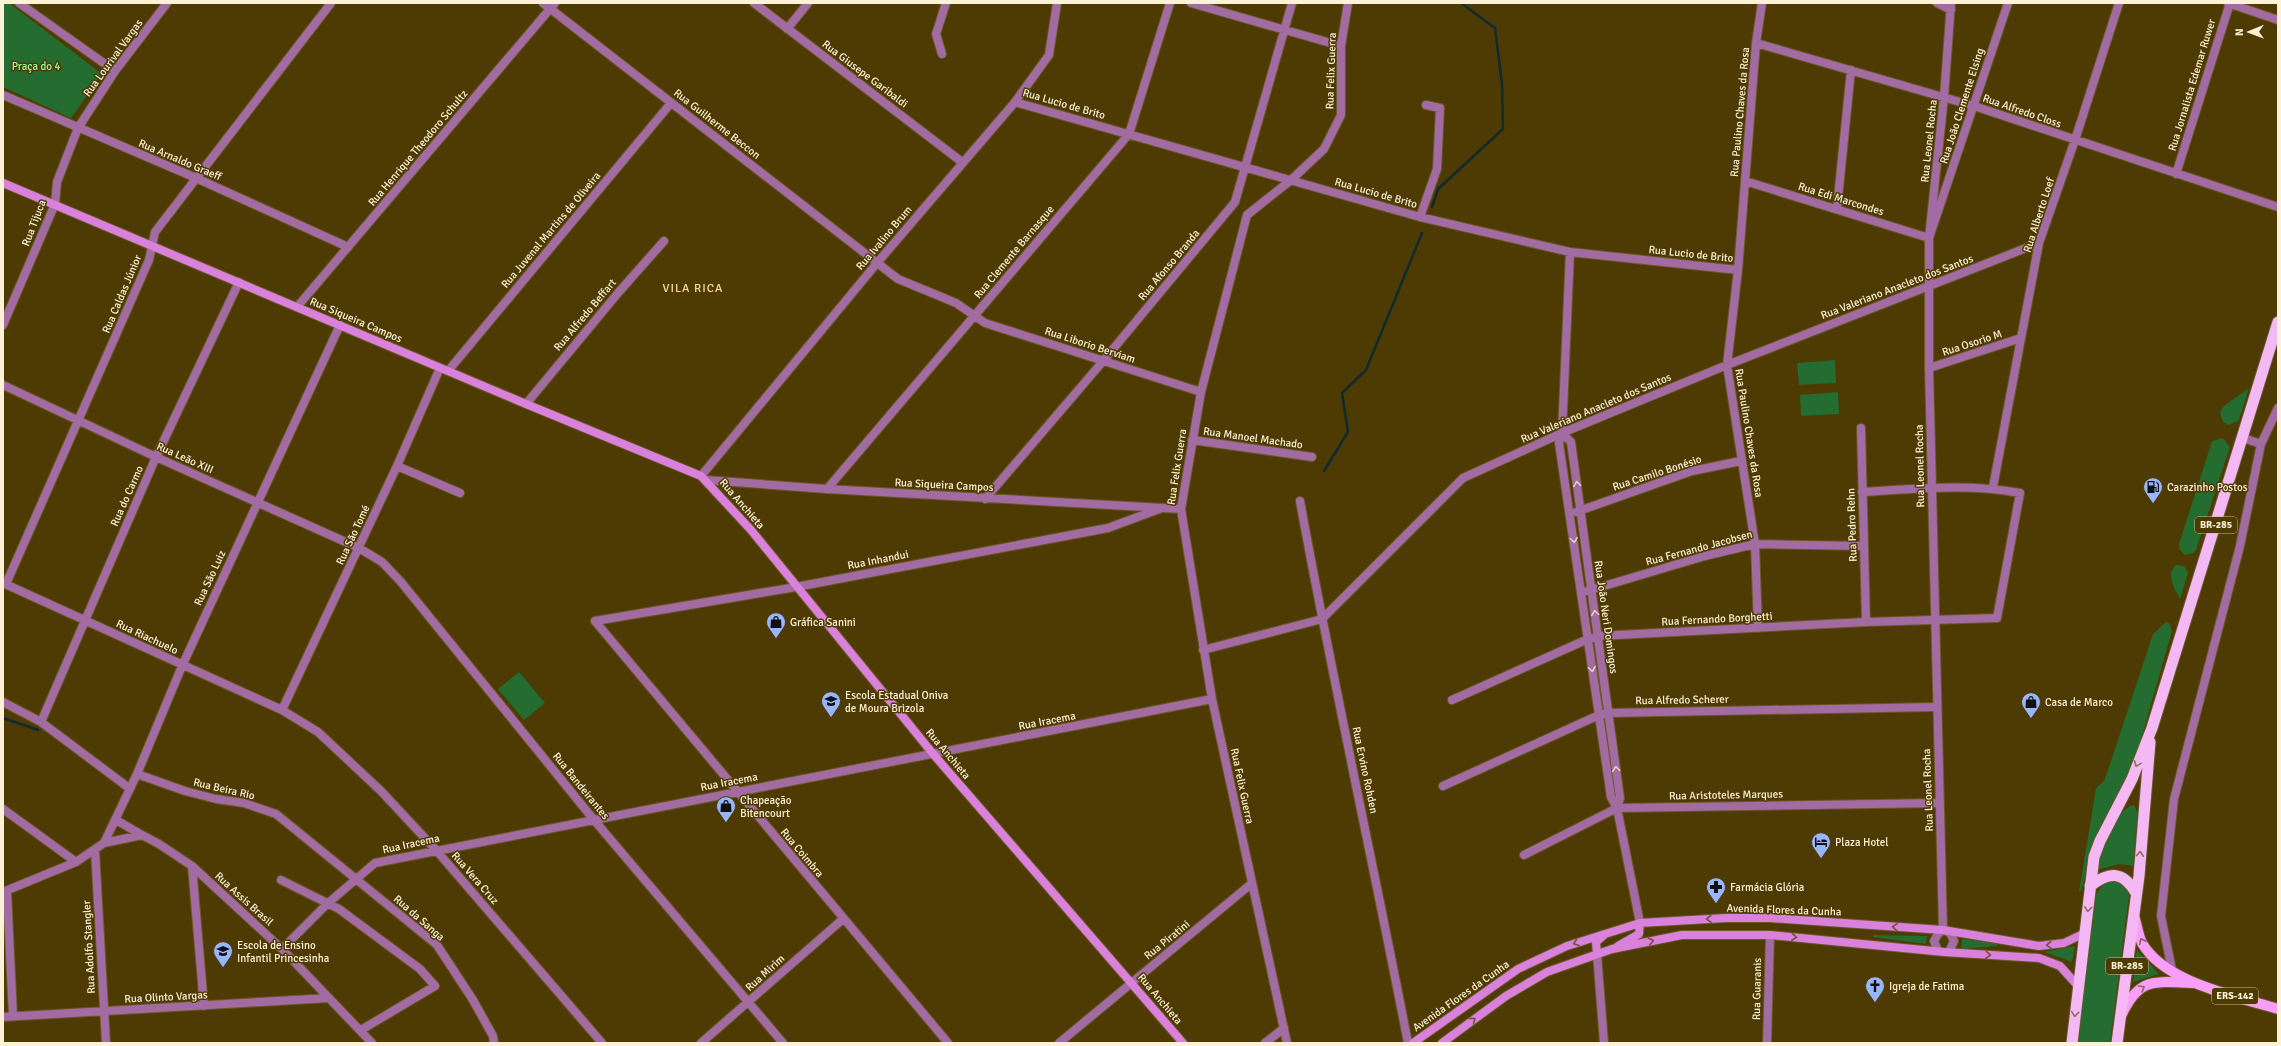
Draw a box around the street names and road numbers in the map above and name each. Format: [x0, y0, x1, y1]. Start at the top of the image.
street label: Rua Lourival Vargas [81, 17, 146, 99]
street label: Rua Jornalista Edemar Ruwer [2166, 17, 2218, 153]
street label: Rua Felix Guerra [1323, 32, 1339, 110]
street label: Rua Giusepe Garibaldi [820, 38, 910, 110]
street label: Rua Paulino Chaves da Rosa [1728, 46, 1752, 177]
street label: Rua João Clemente Elsing [1937, 46, 1987, 166]
street label: Rua Guilherme Beccon [671, 86, 763, 162]
street label: Rua Lucio de Brito [1021, 86, 1107, 122]
street label: Rua Henrique Theodoro Schultz [366, 87, 470, 209]
street label: Rua Alfredo Closs [1981, 91, 2063, 131]
street label: Rua Leonel Rocha [1918, 99, 1940, 183]
street label: Rua Arnaldo Graeff [136, 137, 224, 184]
street label: Rua Juvenal Martins de Oliveira [499, 169, 604, 291]
street label: Rua Lucio de Brito [1333, 175, 1419, 211]
street label: Rua Alberto Loef [2021, 175, 2058, 254]
street label: Rua Edi Marcondes [1797, 180, 1886, 218]
street label: Rua Tijuca [19, 198, 49, 248]
street label: Rua Ivalino Brum [853, 203, 915, 273]
street label: Rua Clemente Barnasque [971, 203, 1057, 301]
street label: Rua Afonso Branda [1136, 227, 1203, 303]
street label: Rua Lucio de Brito [1648, 243, 1734, 265]
street label: Rua Valeriano Anacleto dos Santos [1819, 252, 1975, 322]
street label: Rua Caldas Júnior [100, 253, 144, 335]
street label: Rua Alfredo Beffart [551, 276, 619, 354]
street label: Rua Siqueira Campos [308, 295, 404, 345]
street label: Rua Liborio Berviam [1043, 324, 1137, 366]
street label: Rua Osorio M [1940, 327, 2004, 359]
street label: Rua Paulino Chaves da Rosa [1732, 368, 1766, 499]
street label: Rua Valeriano Anacleto dos Santos [1519, 370, 1673, 446]
street label: Rua Leonel Rocha [1913, 424, 1927, 508]
street label: Rua Manoel Machado [1202, 425, 1304, 451]
street label: Rua Felix Guerra [1165, 428, 1190, 506]
street label: Rua Leão XIII [154, 440, 216, 476]
street label: Rua Camilo Bonésio [1611, 452, 1703, 494]
street label: Rua do Carmo [108, 463, 146, 528]
street label: Rua Anchieta [717, 476, 768, 532]
street label: Rua Siqueira Campos [894, 476, 994, 494]
street label: Rua Pedro Rehn [1844, 488, 1860, 562]
street label: Rua São Tomé [333, 503, 373, 567]
road number: BR-285 [2195, 517, 2237, 533]
street label: Rua Fernando Jacobsen [1644, 527, 1754, 569]
street label: Rua São Luiz [192, 548, 229, 608]
street label: Rua Inhandui [846, 548, 910, 572]
street label: Rua João Neri Domingos [1592, 560, 1620, 675]
street label: Rua Fernando Borghetti [1661, 610, 1773, 628]
street label: Rua Riachuelo [114, 617, 180, 657]
street label: Rua Alfredo Scherer [1635, 693, 1729, 707]
street label: Rua Iracema [1017, 709, 1077, 733]
street label: Rua Ervino Rohden [1349, 725, 1381, 815]
street label: Rua Anchieta [923, 726, 973, 782]
street label: Rua Felix Guerra [1228, 747, 1256, 825]
street label: Rua Leonel Rocha [1920, 748, 1936, 832]
street label: Rua Bandeirantes [550, 750, 612, 822]
street label: Rua Iracema [699, 770, 759, 794]
street label: Rua Beira Rio [192, 776, 256, 802]
street label: Rua Aristoteles Marques [1669, 788, 1783, 802]
street label: Rua Coimbra [778, 826, 826, 880]
street label: Rua Iracema [381, 832, 441, 856]
street label: Rua Vera Cruz [449, 849, 501, 907]
street label: Rua Assis Brasil [212, 869, 276, 929]
street label: Rua da Sanga [391, 892, 447, 944]
street label: Rua Adolfo Stangler [80, 900, 98, 994]
street label: Avenida Flores da Cunha [1726, 901, 1842, 919]
street label: Rua Piratini [1142, 918, 1192, 962]
street label: Rua Mirim [743, 952, 787, 994]
street label: Avenida Flores da Cunha [1410, 957, 1512, 1034]
street label: Rua Guaranis [1750, 958, 1764, 1020]
road number: BR-285 [2106, 958, 2148, 974]
street label: Rua Anchieta [1135, 971, 1185, 1027]
street label: Rua Olinto Vargas [124, 988, 208, 1006]
road number: ERS-142 [2212, 988, 2258, 1004]

